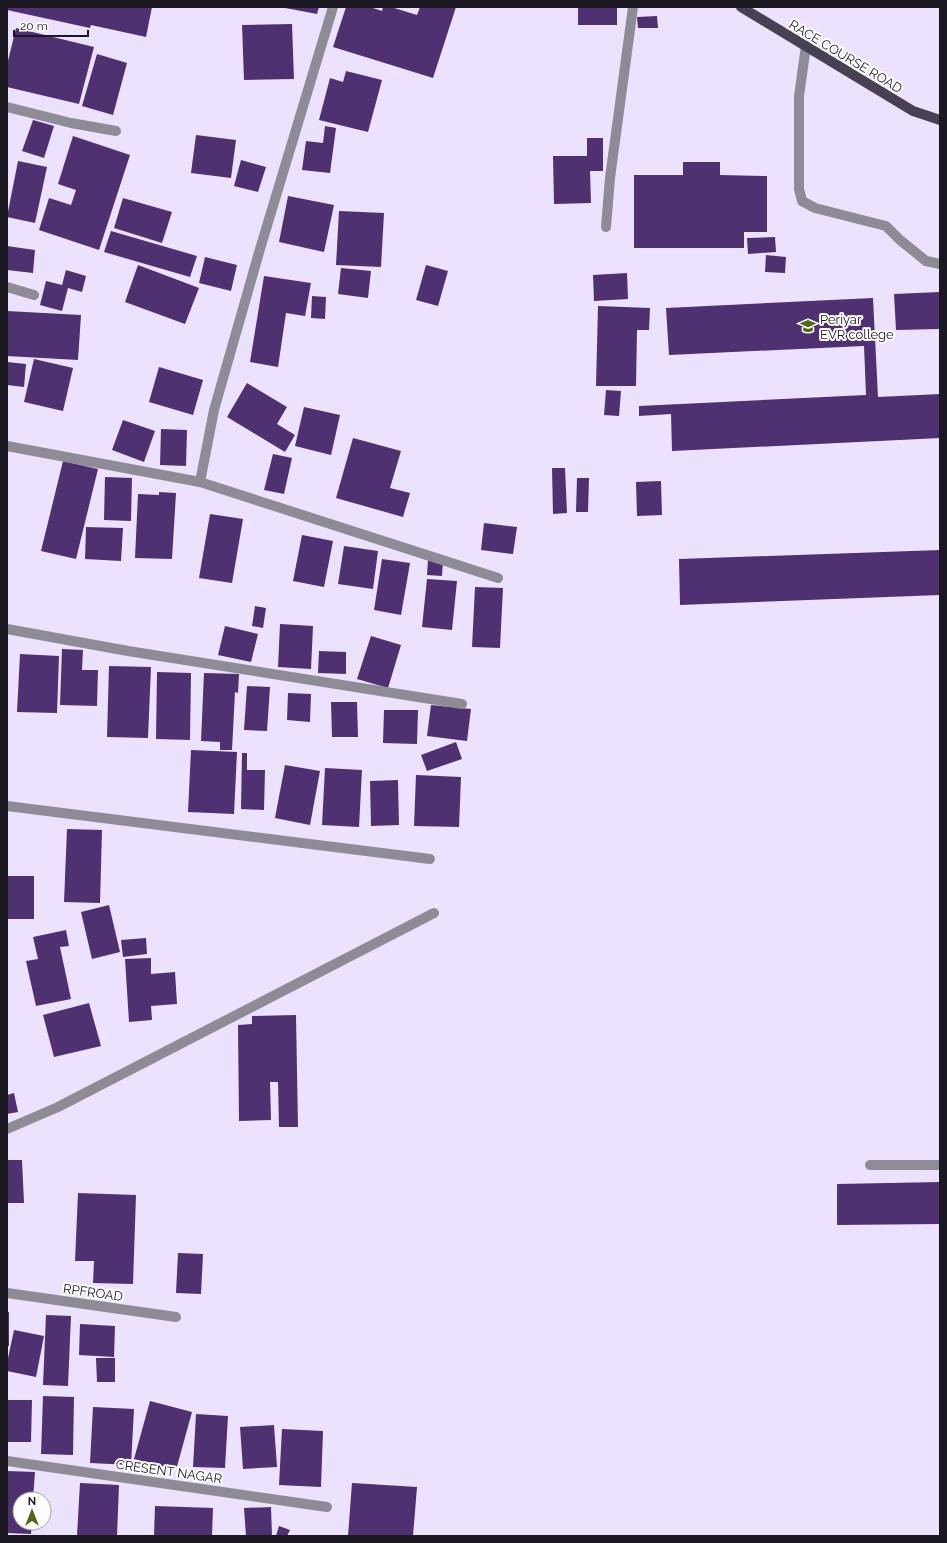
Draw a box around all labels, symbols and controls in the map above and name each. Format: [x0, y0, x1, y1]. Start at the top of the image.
scale bar [14, 12, 88, 38]
street label: RACE COURSE ROAD [787, 17, 905, 96]
text: 20 m [20, 19, 48, 33]
place label: Periyar EVR college [820, 312, 894, 342]
school or university icon: Periyar EVR college [799, 317, 817, 335]
street label: RPFROAD [62, 1281, 124, 1304]
street label: CRESENT NAGAR [115, 1457, 223, 1486]
north arrow [12, 1491, 52, 1531]
text: N [28, 1495, 36, 1508]

